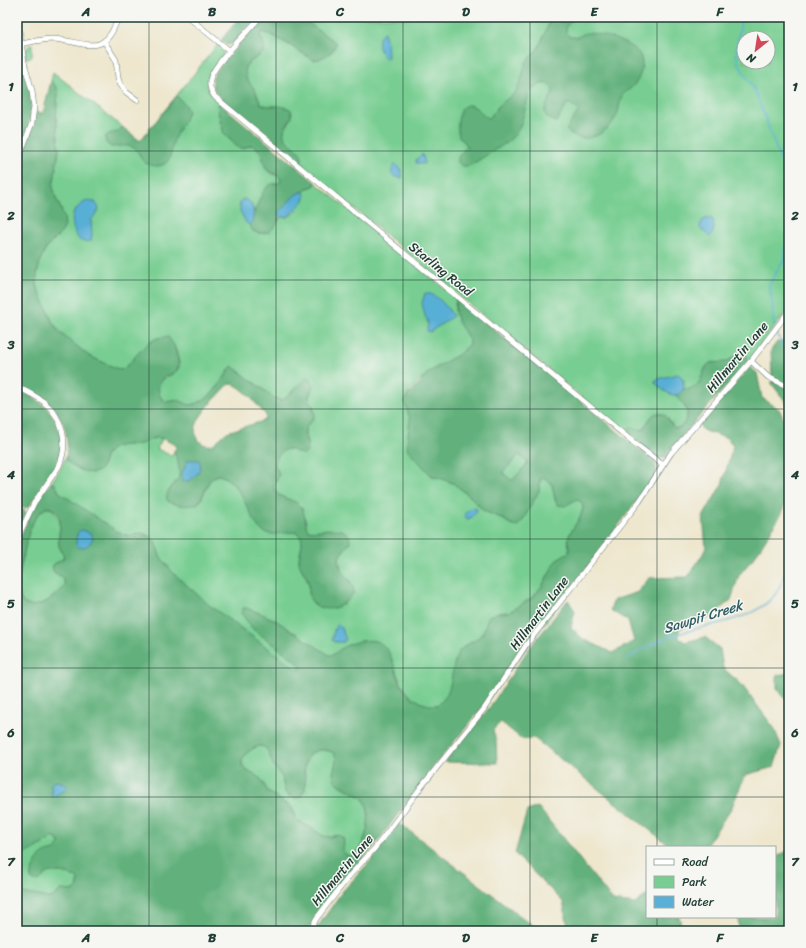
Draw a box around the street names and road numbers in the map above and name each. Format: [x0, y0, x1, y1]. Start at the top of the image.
street label: Starling Road [404, 236, 479, 303]
street label: Hillmartin Lane [700, 316, 774, 398]
street label: Hillmartin Lane [503, 571, 575, 655]
street label: Hillmartin Lane [305, 829, 379, 911]

